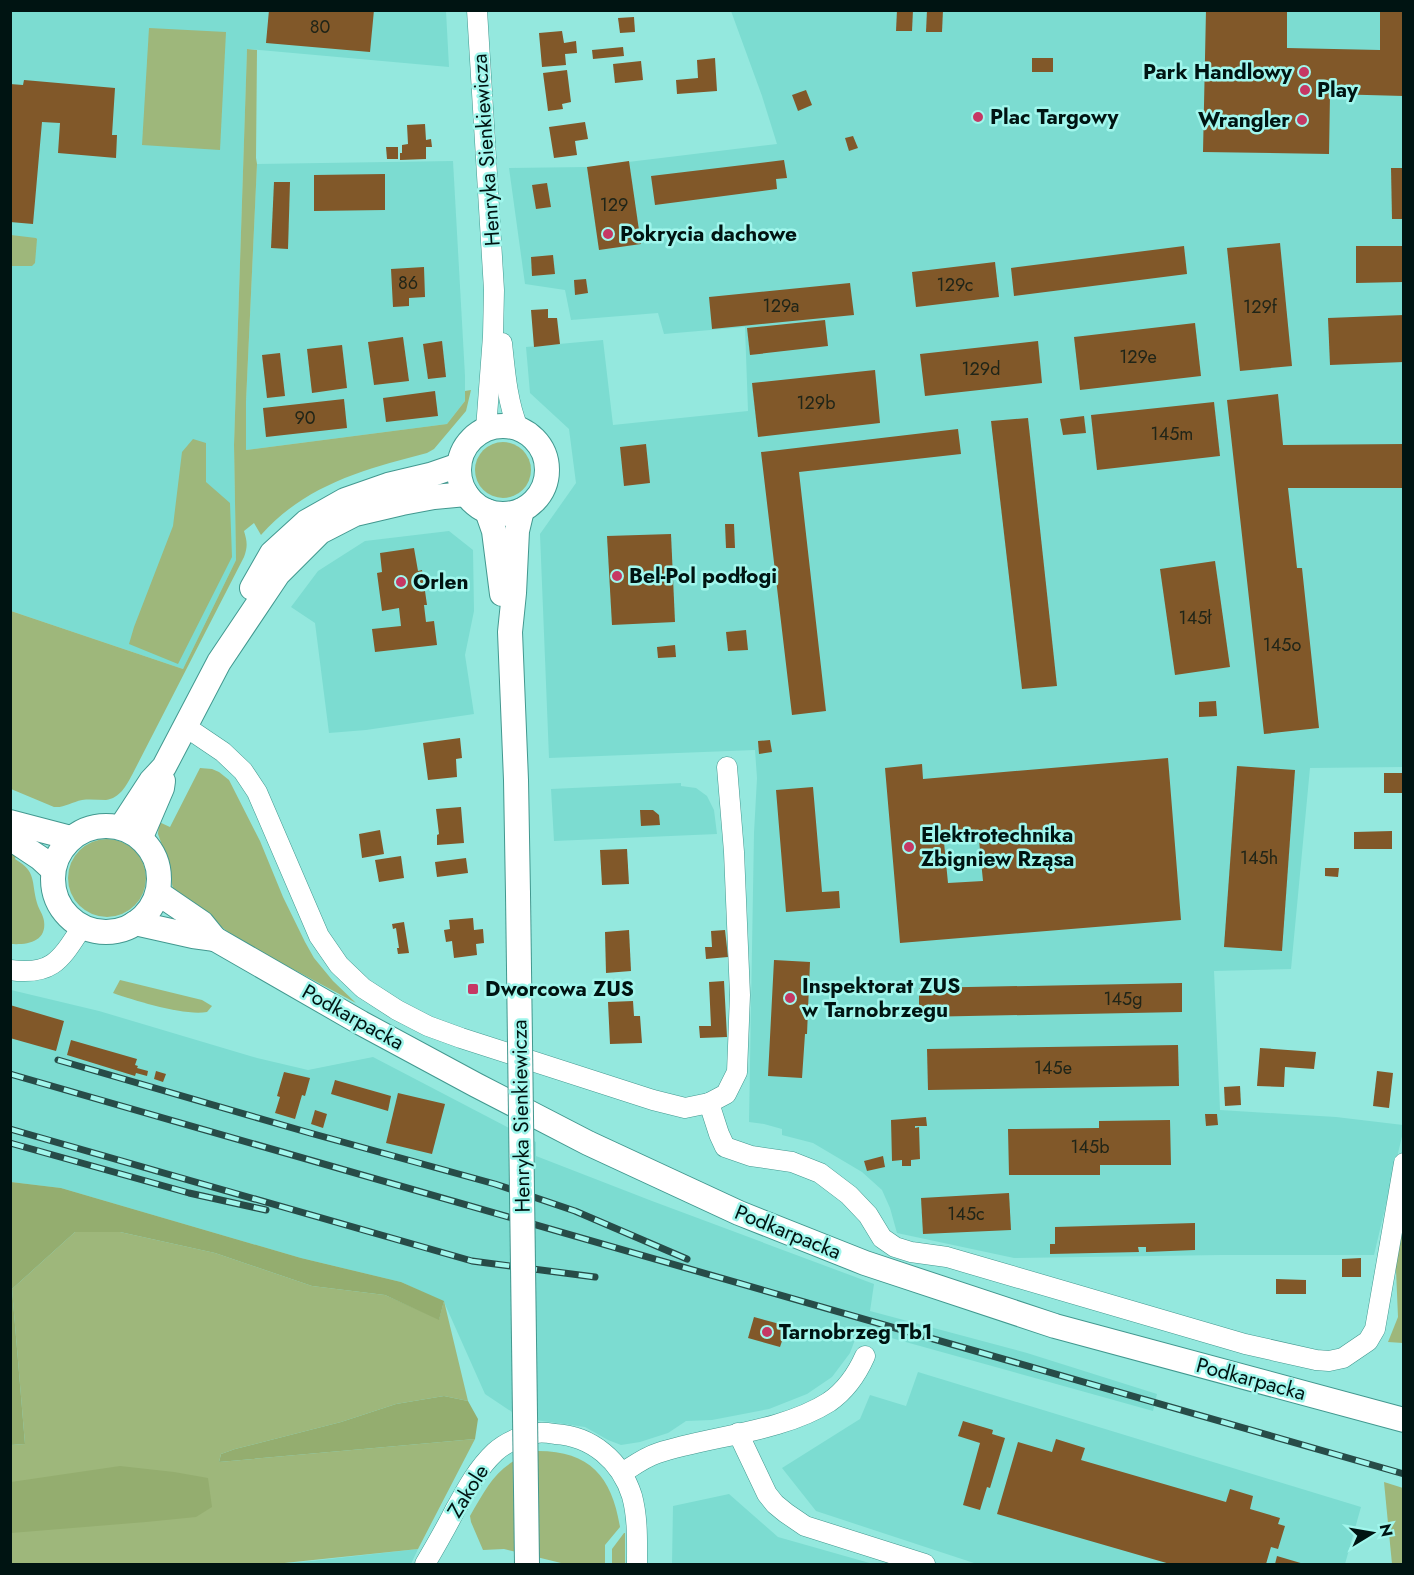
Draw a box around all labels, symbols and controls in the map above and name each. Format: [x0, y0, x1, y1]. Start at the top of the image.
house number: 80 [310, 14, 331, 40]
street label: Henryka Sienkiewicza [464, 53, 508, 247]
place label: Park Handlowy [1143, 57, 1293, 87]
marker: Park Handlowy [1297, 65, 1311, 79]
place label: Play [1317, 75, 1359, 105]
marker: Play [1298, 83, 1312, 97]
place label: Plac Targowy [990, 102, 1120, 132]
place label: Wrangler [1198, 105, 1290, 135]
marker: Plac Targowy [971, 110, 985, 124]
marker: Wrangler [1295, 113, 1309, 127]
house number: 129 [600, 192, 628, 218]
place label: Pokrycia dachowe [620, 219, 797, 249]
marker: Pokrycia dachowe [601, 227, 615, 241]
house number: 86 [398, 270, 418, 296]
house number: 129c [937, 272, 973, 298]
house number: 129a [763, 293, 799, 319]
house number: 129f [1243, 294, 1278, 320]
house number: 129e [1119, 344, 1157, 370]
house number: 129d [962, 356, 1000, 382]
house number: 129b [797, 390, 835, 416]
house number: 90 [294, 405, 316, 431]
house number: 145m [1151, 421, 1193, 447]
place label: Bel-Pol podłogi [629, 561, 777, 591]
place label: Orlen [413, 567, 469, 597]
marker: Bel-Pol podłogi [610, 569, 624, 583]
marker: Orlen [394, 575, 408, 589]
house number: 145ł [1179, 605, 1212, 631]
house number: 145o [1263, 632, 1301, 658]
place label: Elektrotechnika Zbigniew Rząsa [921, 820, 1074, 874]
marker: Elektrotechnika Zbigniew Rząsa [902, 840, 916, 854]
house number: 145h [1240, 845, 1278, 871]
place label: Inspektorat ZUS w Tarnobrzegu [801, 971, 960, 1025]
place label: Dworcowa ZUS [485, 974, 634, 1004]
street label: Podkarpacka [297, 977, 409, 1057]
marker: Dworcowa ZUS [466, 982, 480, 996]
house number: 145g [1103, 986, 1143, 1012]
marker: Inspektorat ZUS w Tarnobrzegu [783, 991, 797, 1005]
street label: Henryka Sienkiewicza [504, 1019, 538, 1213]
house number: 145e [1034, 1055, 1072, 1081]
house number: 145b [1070, 1134, 1110, 1160]
street label: Podkarpacka [730, 1197, 846, 1267]
house number: 145c [947, 1201, 985, 1227]
place label: Tarnobrzeg Tb1 [779, 1317, 933, 1347]
marker: Tarnobrzeg Tb1 [760, 1325, 774, 1339]
street label: Podkarpacka [1193, 1350, 1309, 1408]
street label: Zakole [440, 1458, 496, 1523]
north arrow [1342, 1503, 1402, 1563]
text: N [1374, 1522, 1399, 1539]

